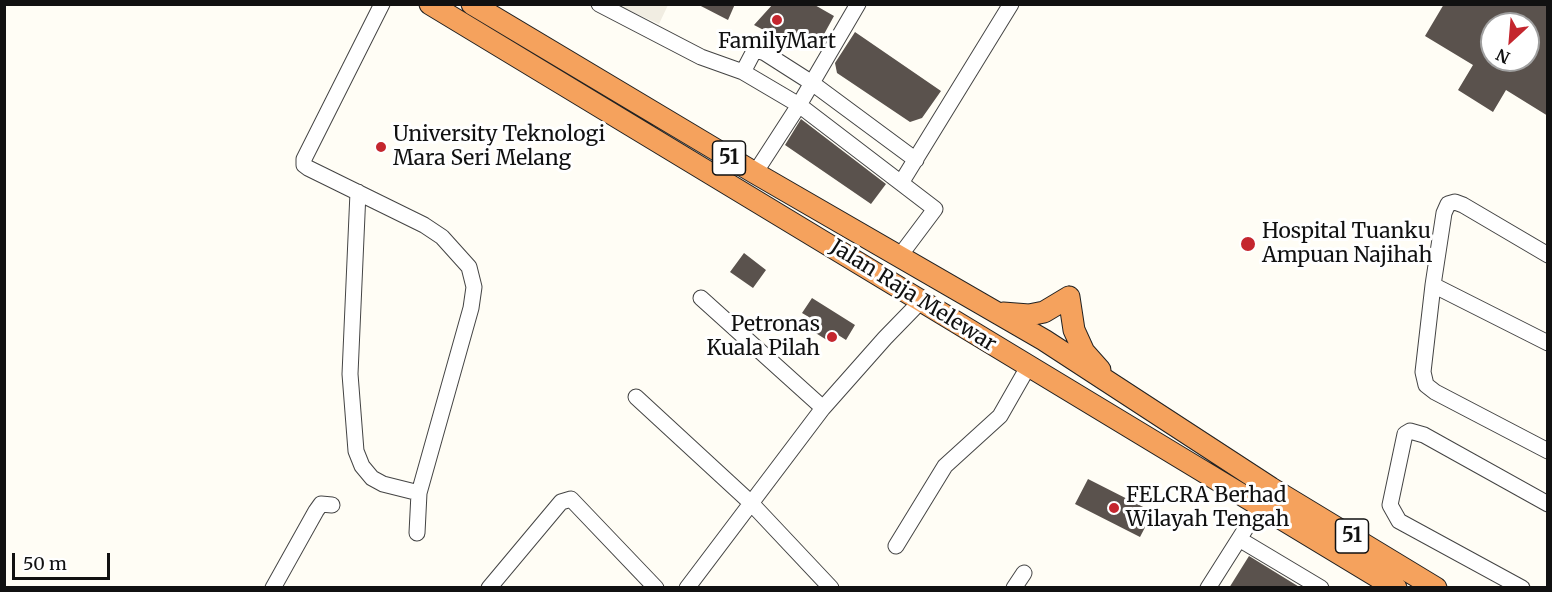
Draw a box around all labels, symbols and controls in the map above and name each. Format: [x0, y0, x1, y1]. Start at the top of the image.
north arrow [1480, 12, 1540, 72]
marker: FamilyMart [770, 13, 784, 27]
place label: FamilyMart [718, 29, 836, 55]
text: N [1493, 45, 1513, 68]
place label: University Teknologi Mara Seri Melang [393, 122, 605, 172]
marker: University Teknologi Mara Seri Melang [374, 140, 388, 154]
road number: 51 [712, 141, 746, 175]
place label: Hospital Tuanku Ampuan Najihah [1262, 219, 1432, 269]
street label: Jalan Raja Melewar [825, 235, 1001, 357]
marker: Hospital Tuanku Ampuan Najihah [1239, 235, 1257, 253]
place label: Petronas Kuala Pilah [706, 312, 820, 362]
marker: Petronas Kuala Pilah [825, 330, 839, 344]
place label: FELCRA Berhad Wilayah Tengah [1126, 483, 1289, 533]
marker: FELCRA Berhad Wilayah Tengah [1107, 501, 1121, 515]
road number: 51 [1336, 519, 1368, 553]
scale bar [15, 541, 112, 579]
text: 50 m [23, 552, 67, 575]

